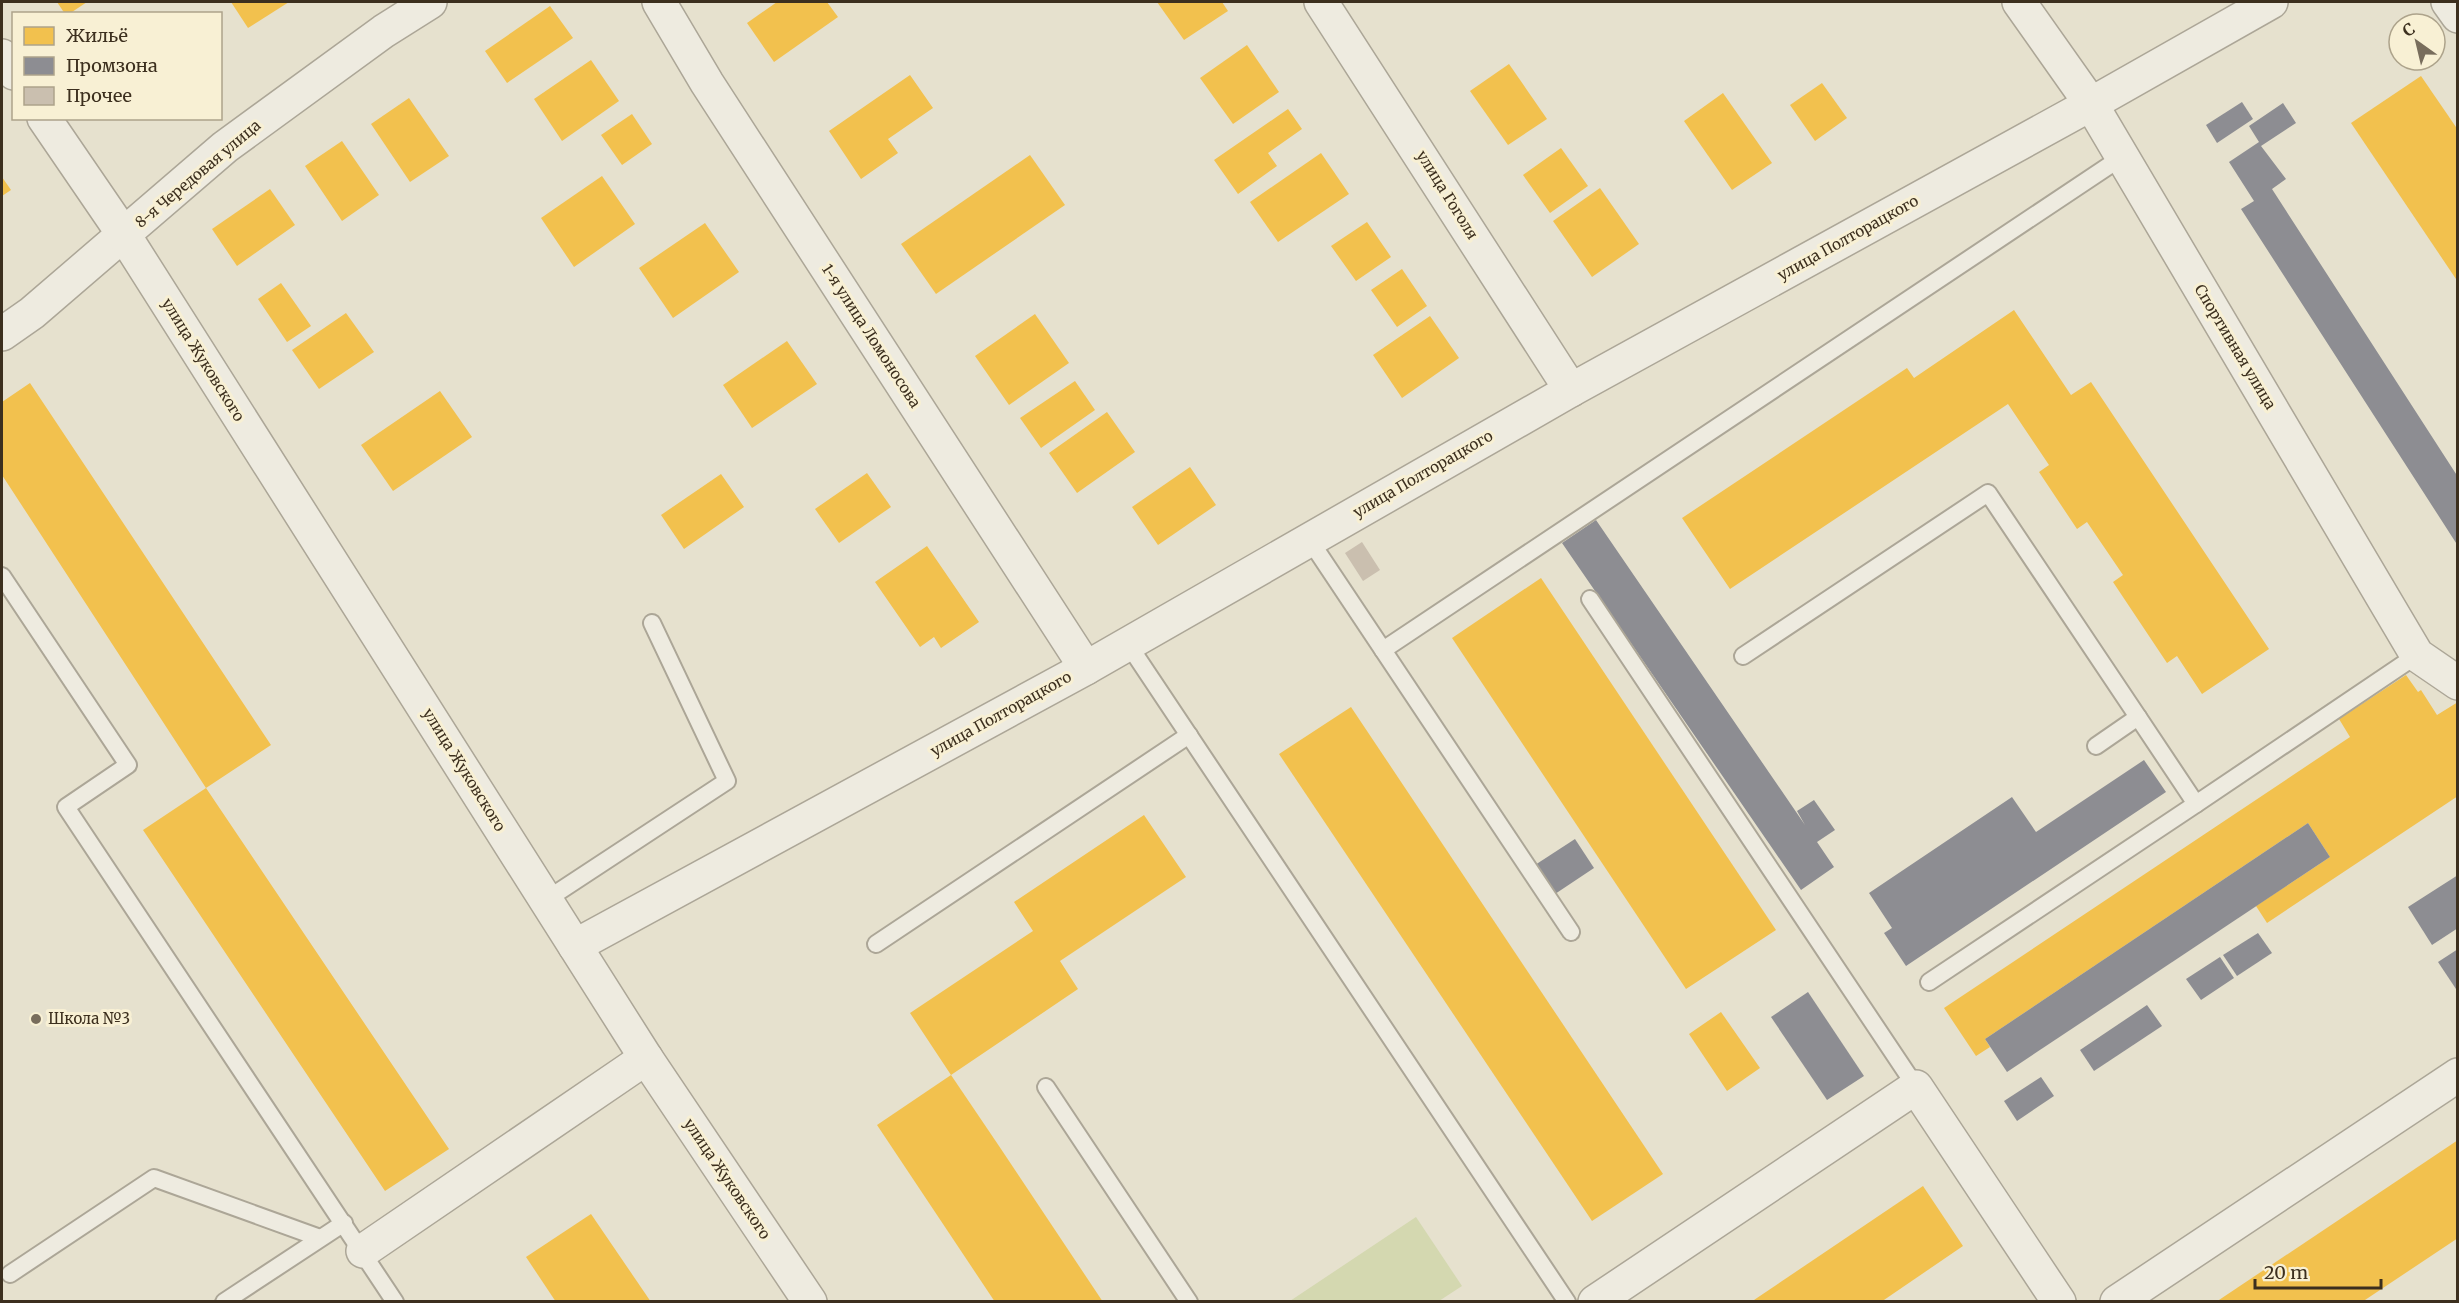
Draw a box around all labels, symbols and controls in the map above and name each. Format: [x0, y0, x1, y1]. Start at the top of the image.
legend [12, 12, 222, 120]
north arrow [2387, 12, 2447, 72]
text: С [2399, 18, 2419, 41]
text: Жильё [66, 24, 128, 47]
text: Промзона [66, 54, 158, 77]
text: Прочее [66, 84, 132, 107]
street label: 8-я Чередовая улица [131, 116, 264, 232]
street label: улица Гоголя [1413, 147, 1482, 243]
street label: улица Полторацкого [1774, 191, 1922, 284]
street label: 1-я улица Ломоносова [818, 260, 925, 411]
street label: Спортивная улица [2191, 281, 2280, 413]
street label: улица Жуковского [158, 295, 249, 425]
street label: улица Полторацкого [1349, 426, 1496, 521]
street label: улица Полторацкого [927, 667, 1075, 760]
street label: улица Жуковского [419, 705, 510, 835]
place label: Школа №3 [48, 1009, 130, 1028]
marker: Школа №3 [29, 1012, 43, 1026]
street label: улица Жуковского [680, 1115, 775, 1243]
scale bar [2255, 1252, 2381, 1290]
text: 20 m [2264, 1261, 2308, 1284]

